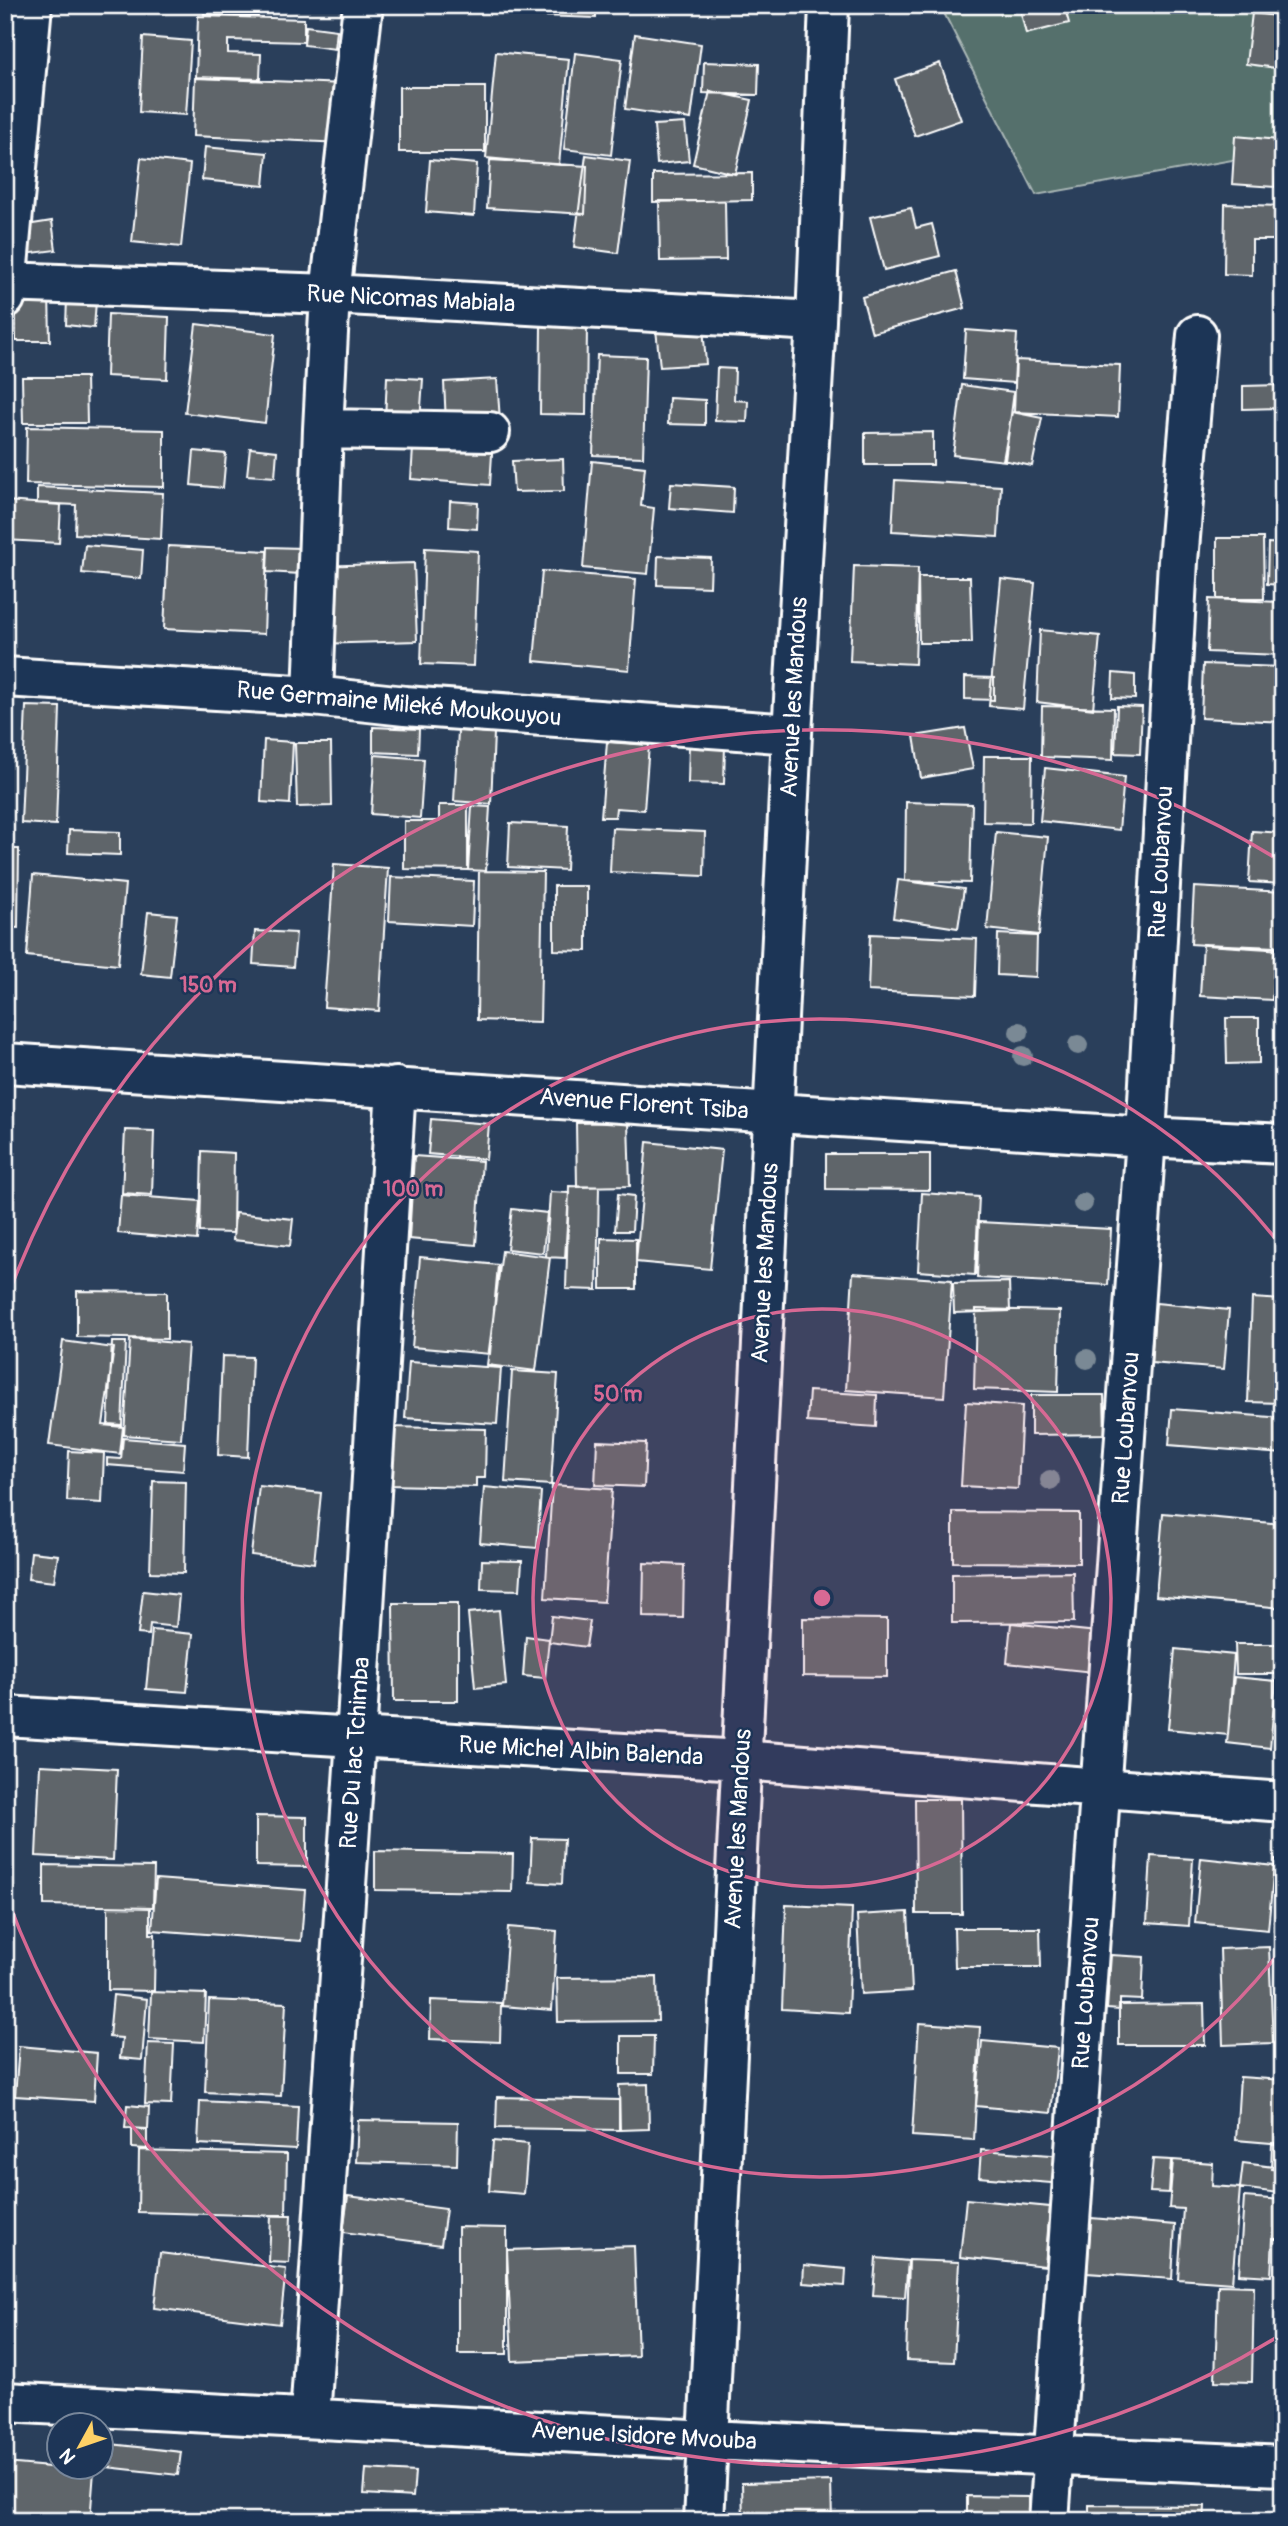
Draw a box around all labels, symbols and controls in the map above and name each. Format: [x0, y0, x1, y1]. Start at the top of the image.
street label: Rue Nicomas Mabiala [306, 279, 516, 319]
street label: Avenue les Mandous [774, 596, 814, 798]
street label: Rue Germaine Mileké Moukouyou [235, 675, 563, 733]
street label: Rue Loubanvou [1143, 785, 1179, 939]
text: 150 m [179, 972, 237, 999]
street label: Avenue Florent Tsiba [538, 1082, 750, 1126]
street label: Avenue les Mandous [745, 1162, 785, 1364]
text: 100 m [383, 1176, 443, 1203]
street label: Rue Loubanvou [1106, 1351, 1146, 1505]
text: 50 m [594, 1381, 643, 1408]
centre of rings [810, 1586, 834, 1610]
street label: Rue Du lac Tchimba [334, 1656, 376, 1850]
street label: Avenue les Mandous [718, 1728, 758, 1930]
street label: Rue Michel Albin Balenda [458, 1730, 704, 1772]
street label: Rue Loubanvou [1066, 1916, 1106, 2070]
north arrow [46, 2410, 116, 2480]
street label: Avenue Isidore Mvouba [530, 2416, 758, 2456]
text: N [54, 2444, 81, 2469]

